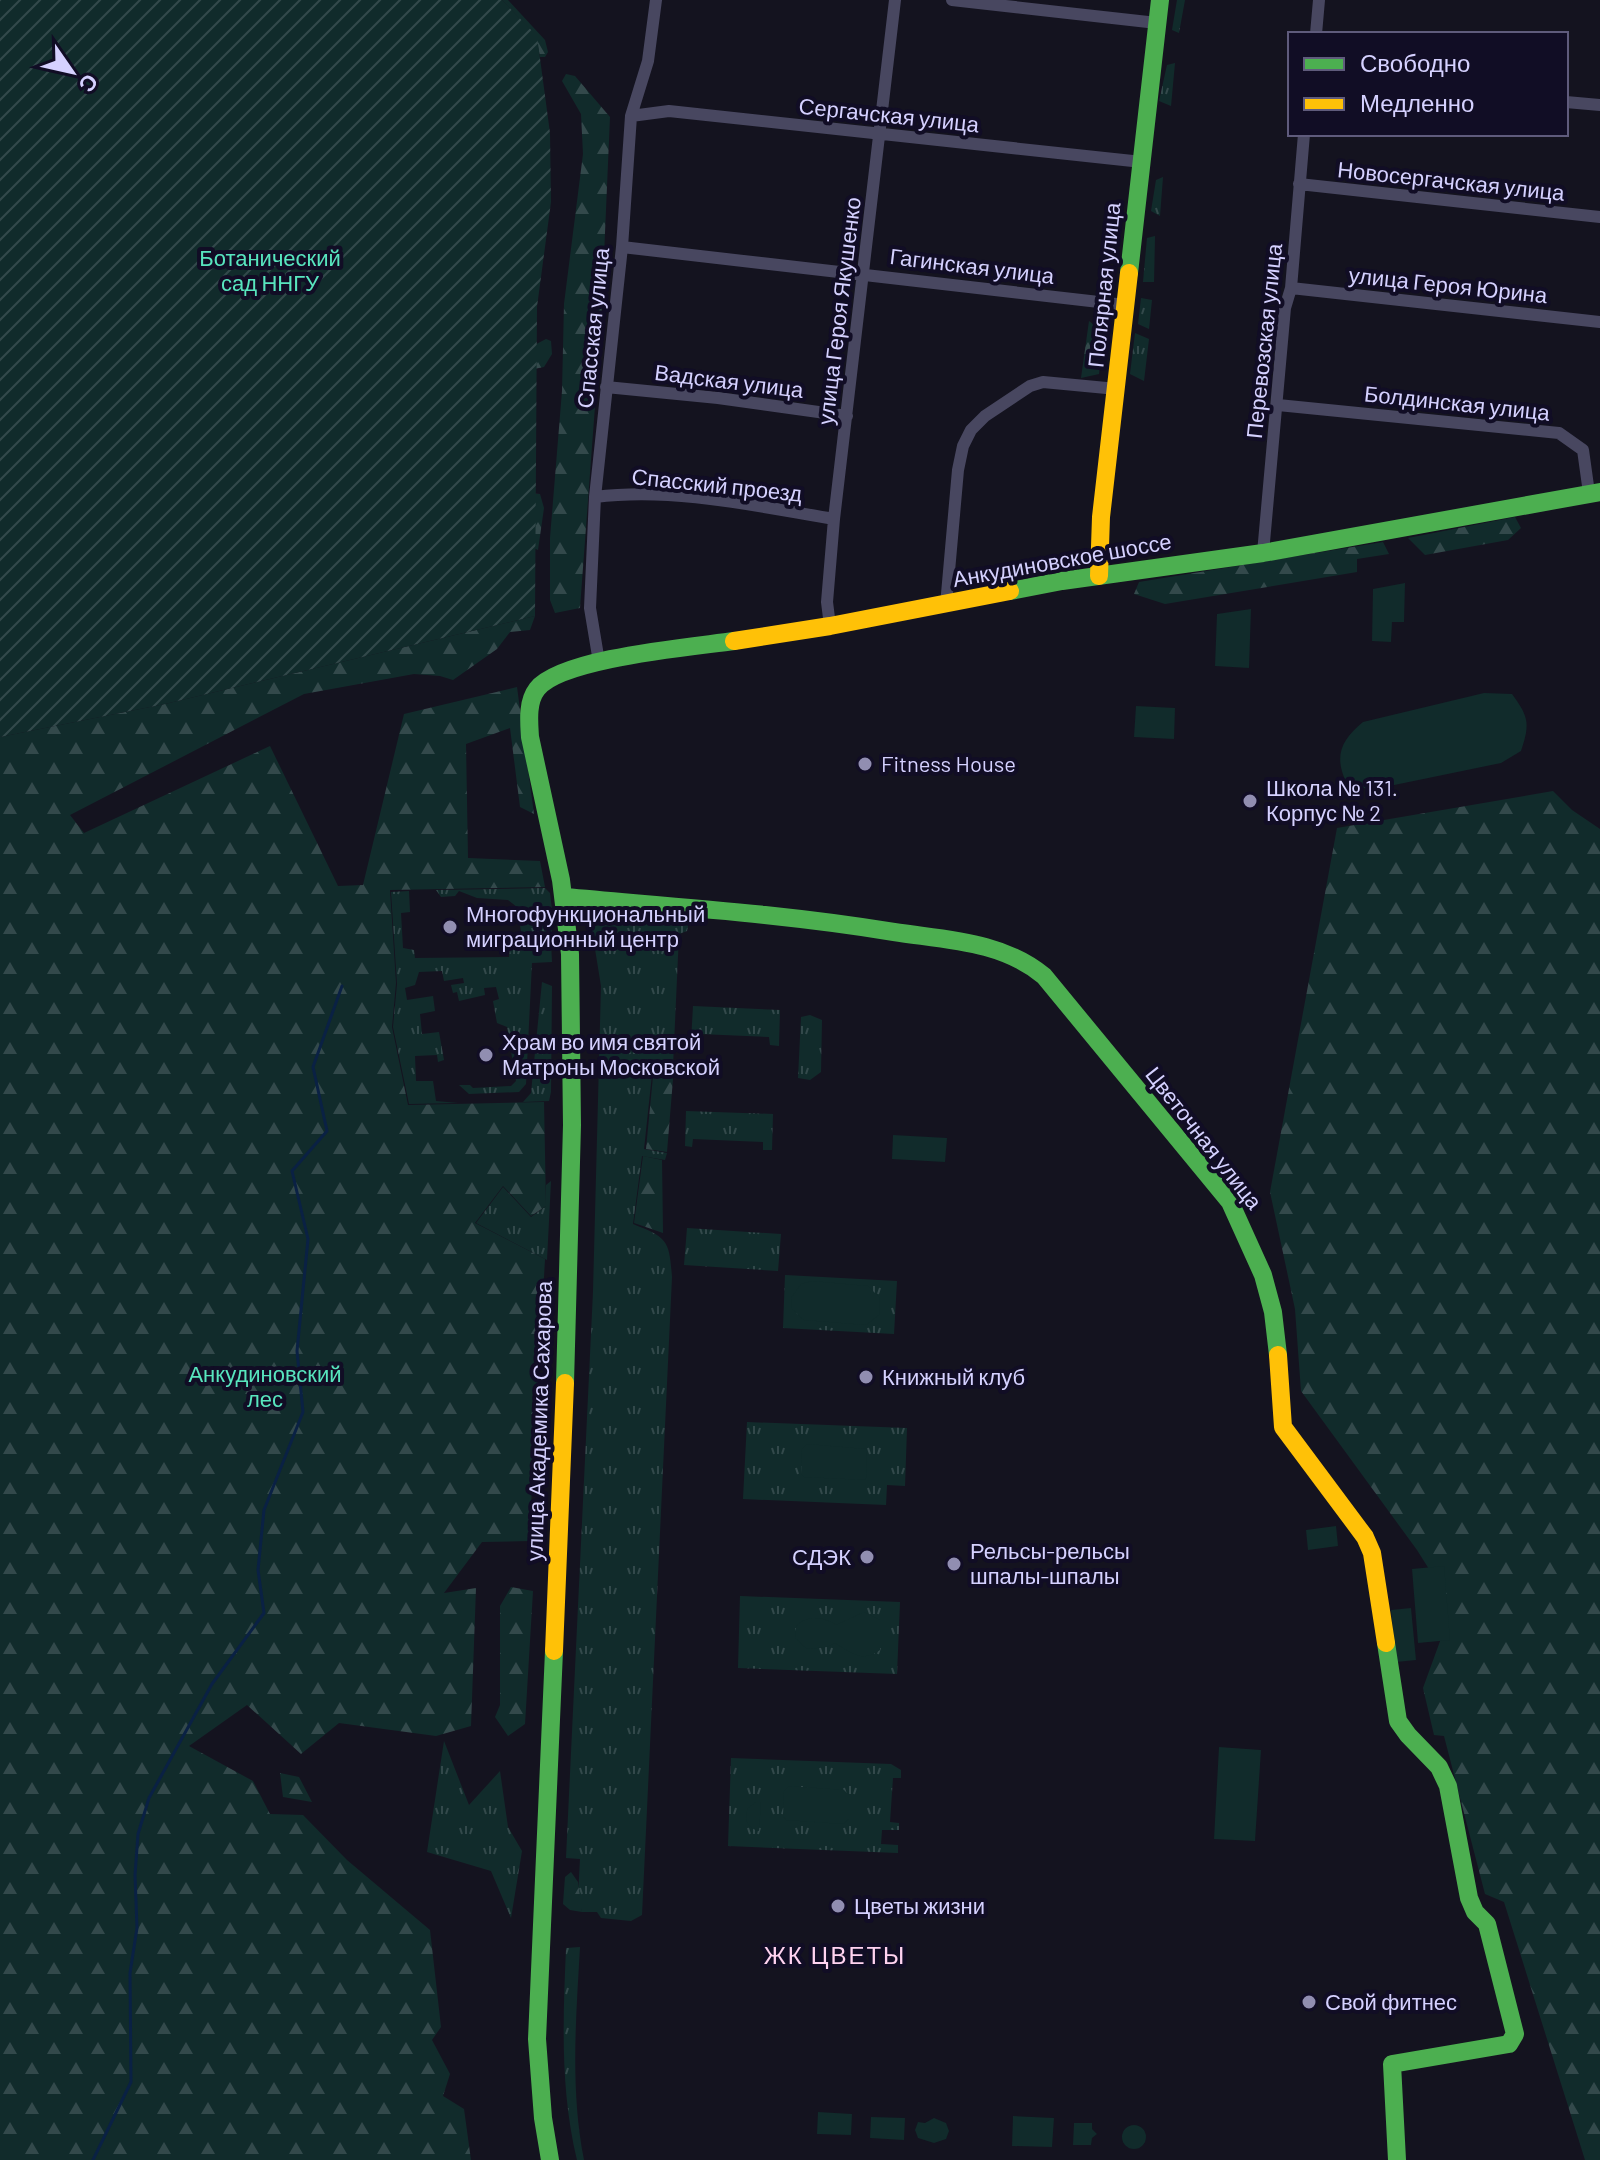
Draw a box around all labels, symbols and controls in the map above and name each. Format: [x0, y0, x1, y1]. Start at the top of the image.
north arrow [32, 32, 112, 112]
legend [1288, 32, 1568, 136]
text: Свободно [1360, 48, 1470, 77]
text: С [74, 70, 105, 98]
text: Медленно [1360, 88, 1474, 117]
street label: Сергачская улица [798, 92, 981, 137]
street label: Новосергачская улица [1336, 155, 1567, 206]
street label: улица Героя Якушенко [811, 196, 866, 426]
street label: Полярная улица [1081, 200, 1126, 369]
street label: Перевозская улица [1240, 241, 1287, 440]
street label: Гагинская улица [888, 242, 1057, 289]
park label: Ботанический сад ННГУ [199, 244, 341, 296]
street label: Спасская улица [571, 246, 614, 410]
street label: улица Героя Юрина [1347, 261, 1549, 308]
street label: Вадская улица [653, 358, 806, 403]
street label: Болдинская улица [1363, 379, 1552, 426]
street label: Спасский проезд [631, 462, 804, 507]
street label: Анкудиновское шоссе [950, 527, 1173, 592]
place label: Fitness House [881, 750, 1016, 776]
marker: Fitness House [856, 755, 874, 773]
place label: Школа № 131. Корпус № 2 [1266, 774, 1398, 826]
marker: Школа № 131. Корпус № 2 [1241, 792, 1259, 810]
place label: Многофункциональный миграционный центр [466, 900, 705, 952]
marker: Многофункциональный миграционный центр [441, 918, 459, 936]
place label: Храм во имя святой Матроны Московской [502, 1028, 720, 1080]
marker: Храм во имя святой Матроны Московской [477, 1046, 495, 1064]
street label: Цветочная улица [1140, 1061, 1269, 1215]
street label: улица Академика Сахарова [520, 1280, 557, 1562]
park label: Анкудиновский лес [188, 1360, 342, 1411]
place label: Книжный клуб [882, 1363, 1025, 1390]
marker: Книжный клуб [857, 1368, 875, 1386]
place label: Рельсы-рельсы шпалы-шпалы [970, 1537, 1130, 1588]
place label: СДЭК [792, 1543, 851, 1570]
marker: СДЭК [858, 1548, 876, 1566]
marker: Рельсы-рельсы шпалы-шпалы [945, 1555, 963, 1573]
place label: Цветы жизни [854, 1892, 985, 1919]
marker: Цветы жизни [829, 1897, 847, 1915]
district label: ЖК ЦВЕТЫ [764, 1940, 906, 1969]
place label: Свой фитнес [1325, 1988, 1457, 2015]
marker: Свой фитнес [1300, 1993, 1318, 2011]

